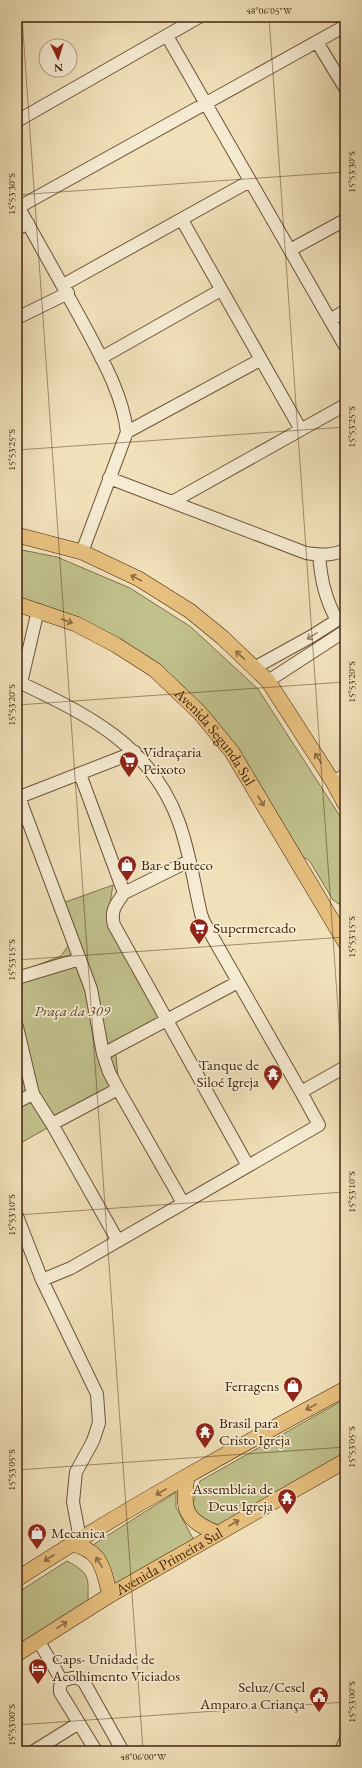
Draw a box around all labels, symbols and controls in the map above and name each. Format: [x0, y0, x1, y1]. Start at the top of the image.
text: 48°06'05"W [246, 4, 293, 17]
north arrow [38, 38, 78, 78]
text: N [54, 61, 64, 75]
text: 15°53'30"S [345, 151, 358, 193]
text: 15°53'30"S [5, 173, 18, 215]
text: 15°53'25"S [345, 406, 358, 448]
text: 15°53'25"S [5, 429, 18, 471]
one-way arrow [130, 574, 142, 581]
one-way arrow [61, 618, 74, 625]
one-way arrow [306, 632, 318, 640]
one-way arrow [235, 650, 245, 659]
text: 15°53'20"S [345, 661, 358, 703]
street label: Avenida Segunda Sul [170, 683, 260, 789]
text: 15°53'20"S [5, 684, 18, 726]
place label: Vidraçaria Peixoto [143, 742, 202, 778]
supermarket icon: Vidraçaria Peixoto [118, 750, 140, 778]
one-way arrow [313, 752, 321, 764]
one-way arrow [258, 795, 266, 807]
shop icon: Bar e Buteco [116, 854, 138, 882]
place label: Bar e Buteco [141, 855, 213, 874]
text: 15°53'15"S [345, 916, 358, 958]
supermarket icon: Supermercado [188, 917, 210, 945]
place label: Supermercado [213, 918, 296, 937]
text: 15°53'15"S [5, 939, 18, 981]
park label: Praça da 309 [34, 1001, 111, 1020]
place label: Tanque de Siloé Igreja [197, 1055, 259, 1091]
temple icon: Tanque de Siloé Igreja [262, 1063, 284, 1091]
text: 15°53'10"S [345, 1171, 358, 1213]
text: 15°53'10"S [5, 1194, 18, 1236]
shop icon: Ferragens [282, 1375, 304, 1403]
place label: Ferragens [225, 1376, 279, 1395]
one-way arrow [305, 1404, 317, 1412]
place label: Brasil para Cristo Igreja [219, 1413, 290, 1449]
temple icon: Brasil para Cristo Igreja [194, 1421, 216, 1449]
text: 15°53'05"S [345, 1426, 358, 1468]
text: 15°53'05"S [5, 1449, 18, 1491]
place label: Assembleia de Deus Igreja [191, 1479, 273, 1515]
temple icon: Assembleia de Deus Igreja [276, 1487, 298, 1515]
one-way arrow [155, 1489, 167, 1497]
one-way arrow [228, 1519, 240, 1527]
shop icon: Mecanica [26, 1522, 48, 1550]
place label: Mecanica [51, 1523, 105, 1542]
street label: Avenida Primeira Sul [111, 1523, 226, 1600]
one-way arrow [44, 1554, 55, 1562]
one-way arrow [95, 1557, 103, 1568]
one-way arrow [56, 1621, 67, 1629]
place label: Caps- Unidade de Acolhimento Viciados [51, 1649, 180, 1685]
hotel icon: Caps- Unidade de Acolhimento Viciados [27, 1657, 49, 1685]
place label: Seluz/Cesel Amparo a Criança [199, 1677, 305, 1713]
text: 15°53'00"S [345, 1681, 358, 1723]
public building icon: Seluz/Cesel Amparo a Criança [308, 1685, 330, 1713]
text: 15°53'00"S [5, 1704, 18, 1746]
text: 48°06'00"W [120, 1750, 167, 1763]

